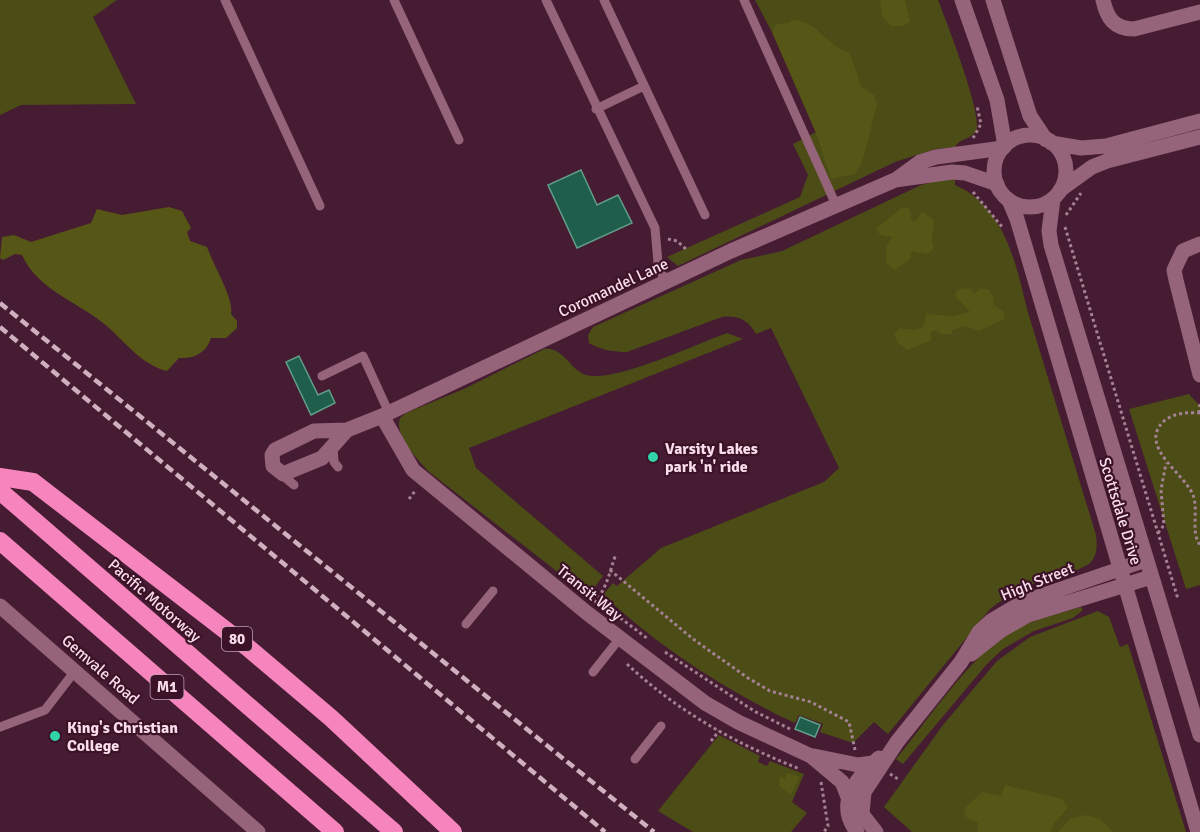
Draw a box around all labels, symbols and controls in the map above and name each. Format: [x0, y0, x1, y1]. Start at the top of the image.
street label: Coromandel Lane [555, 254, 672, 322]
place label: Varsity Lakes park 'n' ride [665, 439, 758, 477]
marker: Varsity Lakes park 'n' ride [646, 450, 660, 464]
street label: Scottsdale Drive [1094, 455, 1146, 567]
street label: Pacific Motorway [104, 555, 205, 647]
street label: High Street [998, 558, 1077, 606]
street label: Transit Way [553, 560, 627, 626]
road number: 80 [222, 627, 252, 651]
street label: Gemvale Road [57, 631, 143, 709]
road number: M1 [150, 675, 184, 699]
place label: King's Christian College [67, 718, 178, 756]
marker: King's Christian College [48, 729, 62, 743]

